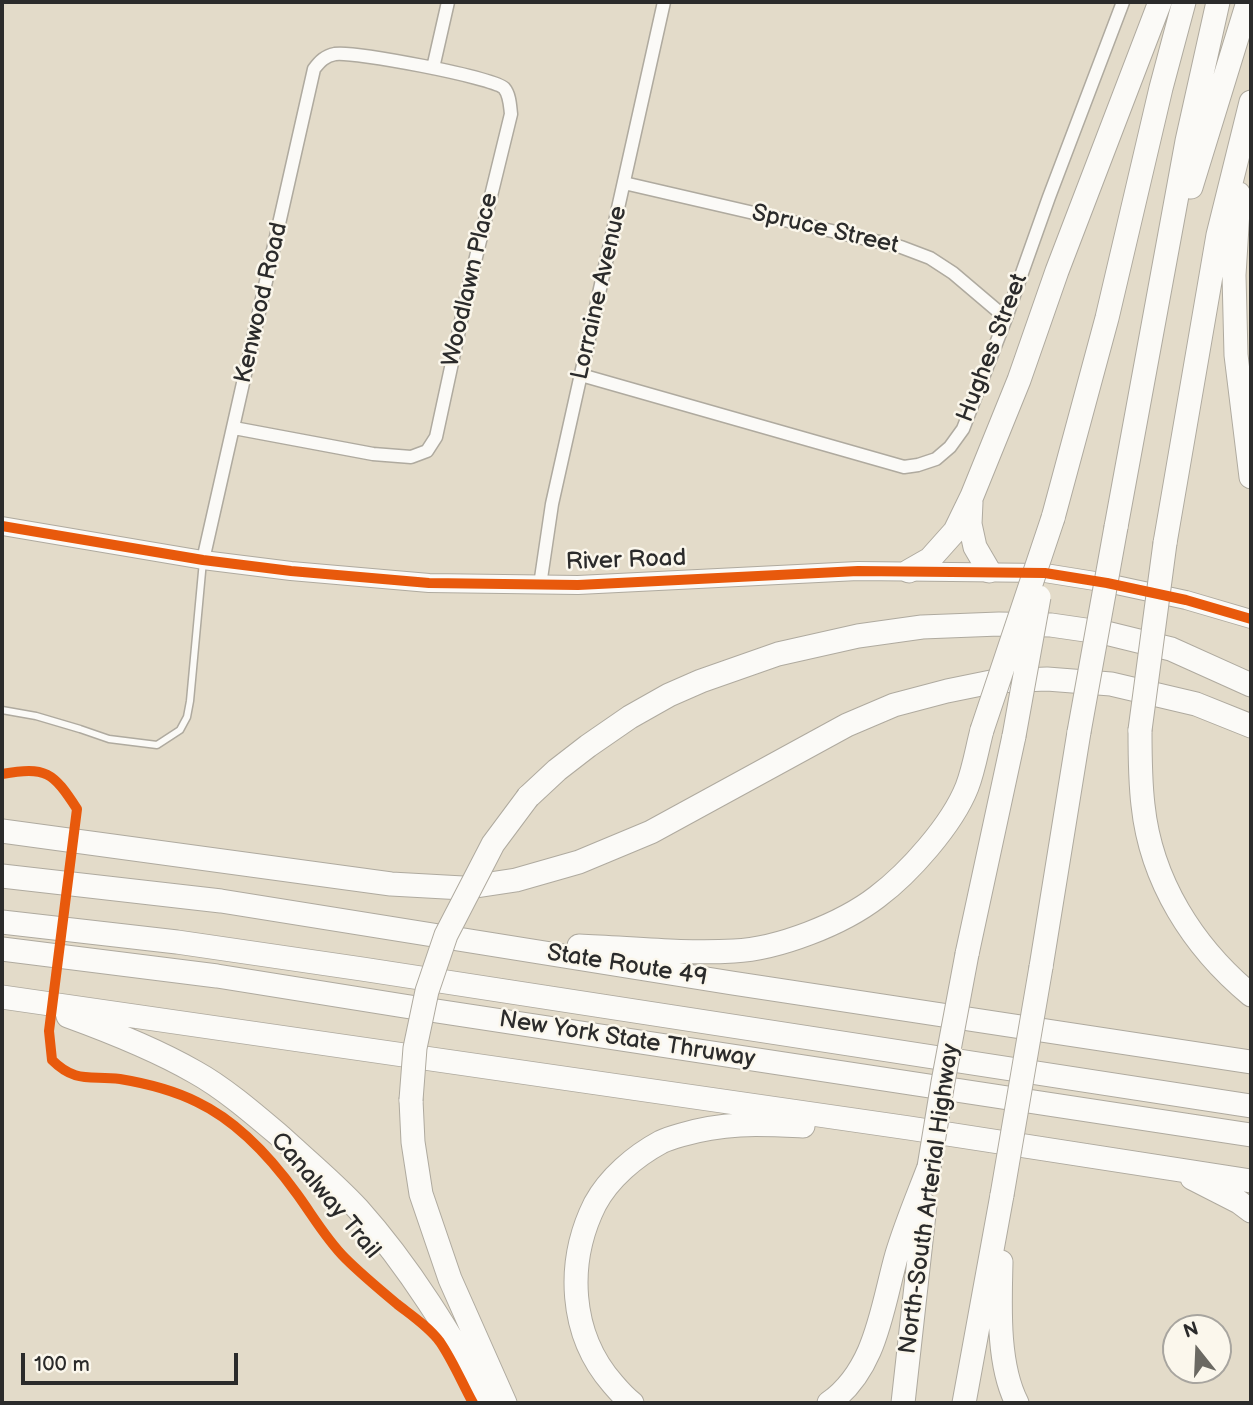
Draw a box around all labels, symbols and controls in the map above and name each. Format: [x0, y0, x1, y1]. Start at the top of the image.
street label: Woodlawn Place [437, 190, 505, 370]
street label: Spruce Street [749, 199, 901, 261]
street label: Lorraine Avenue [566, 203, 634, 383]
street label: Kenwood Road [229, 220, 295, 386]
street label: Hughes Street [952, 270, 1034, 426]
street label: River Road [565, 545, 687, 577]
street label: State Route 49 [545, 939, 709, 993]
street label: New York State Thruway [497, 1006, 757, 1074]
street label: North-South Arterial Highway [894, 1042, 966, 1356]
street label: Canalway Trail [264, 1127, 386, 1265]
north arrow [1162, 1314, 1232, 1384]
text: N [1181, 1317, 1201, 1344]
scale bar [24, 1338, 242, 1382]
text: 100 m [34, 1352, 90, 1377]

